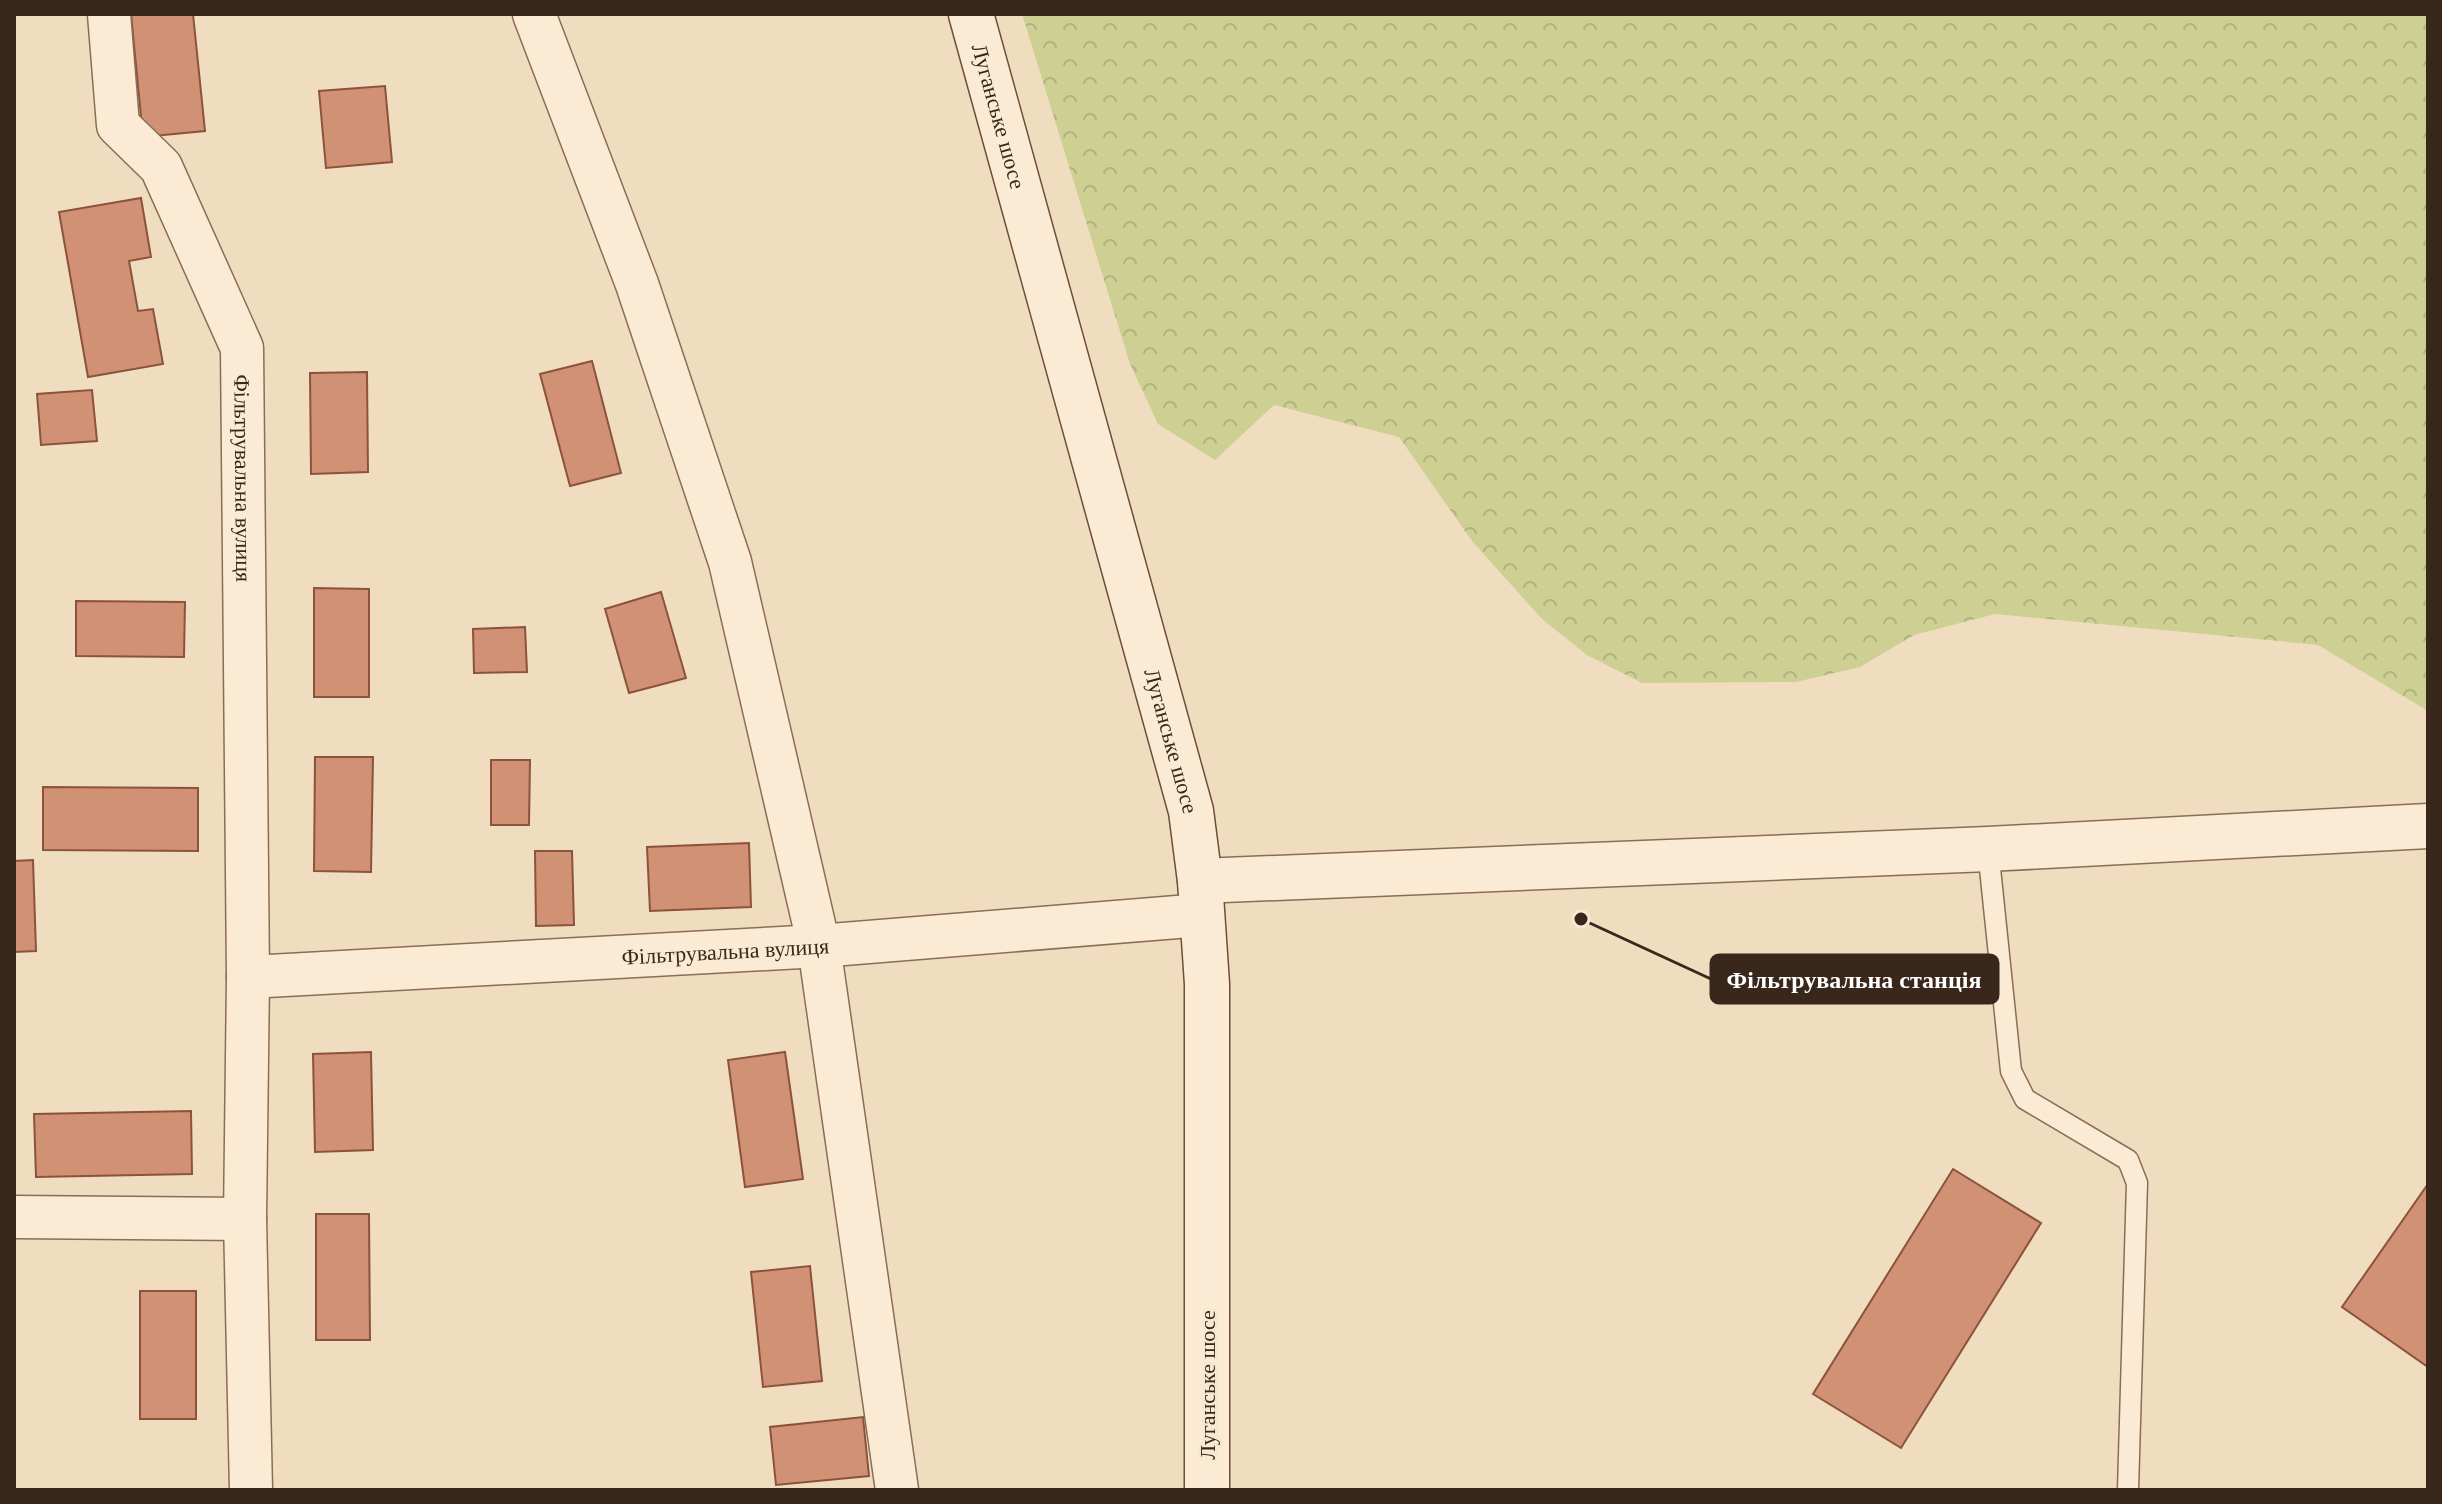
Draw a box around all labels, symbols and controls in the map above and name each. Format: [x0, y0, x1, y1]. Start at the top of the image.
street label: Луганське шосе [967, 41, 1031, 192]
street label: Фільтрувальна вулиця [229, 374, 256, 582]
street label: Луганське шосе [1139, 666, 1203, 816]
street label: Фільтрувальна вулиця [621, 933, 830, 970]
callout: Фільтрувальна станція [1711, 955, 1998, 1003]
text: Фільтрувальна станція [1727, 967, 1981, 993]
street label: Луганське шосе [1195, 1310, 1220, 1460]

